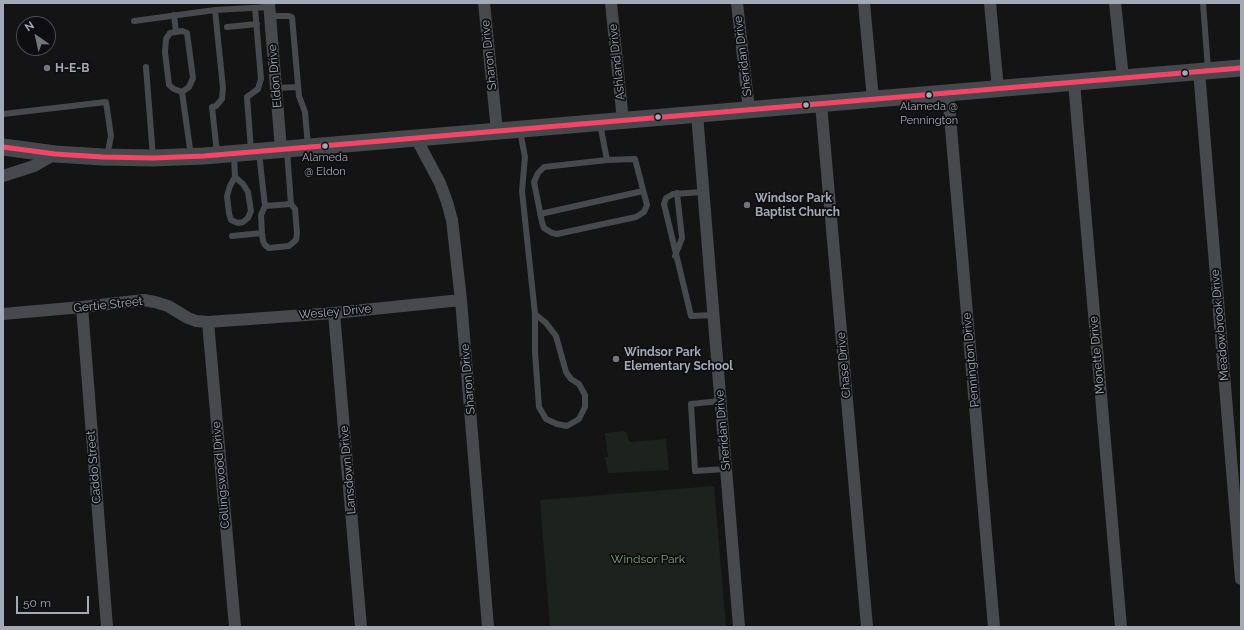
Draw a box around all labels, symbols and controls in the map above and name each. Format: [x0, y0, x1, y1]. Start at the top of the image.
street label: Sheridan Drive [731, 15, 755, 97]
north arrow [16, 16, 56, 56]
text: N [22, 19, 37, 34]
street label: Sharon Drive [478, 19, 500, 91]
street label: Ashland Drive [606, 23, 628, 101]
street label: Eldon Drive [265, 44, 285, 108]
place label: H-E-B [55, 61, 89, 75]
marker: H-E-B [42, 63, 52, 73]
unlabelled marker [1180, 68, 1190, 78]
marker: Alameda @ Pennington [924, 90, 934, 100]
unlabelled marker [801, 100, 811, 110]
place label: Alameda @ Pennington [900, 100, 958, 126]
unlabelled marker [653, 112, 663, 122]
marker: Alameda @ Eldon [320, 141, 330, 151]
place label: Alameda @ Eldon [302, 151, 348, 177]
place label: Windsor Park Baptist Church [755, 191, 840, 219]
marker: Windsor Park Baptist Church [742, 200, 752, 210]
street label: Meadowbrook Drive [1208, 269, 1232, 381]
street label: Gertie Street [73, 294, 143, 316]
street label: Wesley Drive [298, 302, 372, 322]
street label: Pennington Drive [960, 312, 982, 408]
street label: Monette Drive [1086, 315, 1108, 395]
street label: Chase Drive [834, 331, 854, 399]
street label: Sharon Drive [458, 343, 478, 415]
place label: Windsor Park Elementary School [624, 345, 733, 373]
marker: Windsor Park Elementary School [611, 354, 621, 364]
street label: Sheridan Drive [712, 389, 734, 471]
street label: Collingswood Drive [209, 421, 233, 529]
street label: Lansdown Drive [337, 425, 359, 515]
street label: Caddo Street [84, 430, 104, 504]
park label: Windsor Park [611, 552, 685, 566]
scale bar [18, 588, 91, 614]
text: 50 m [23, 596, 51, 610]

